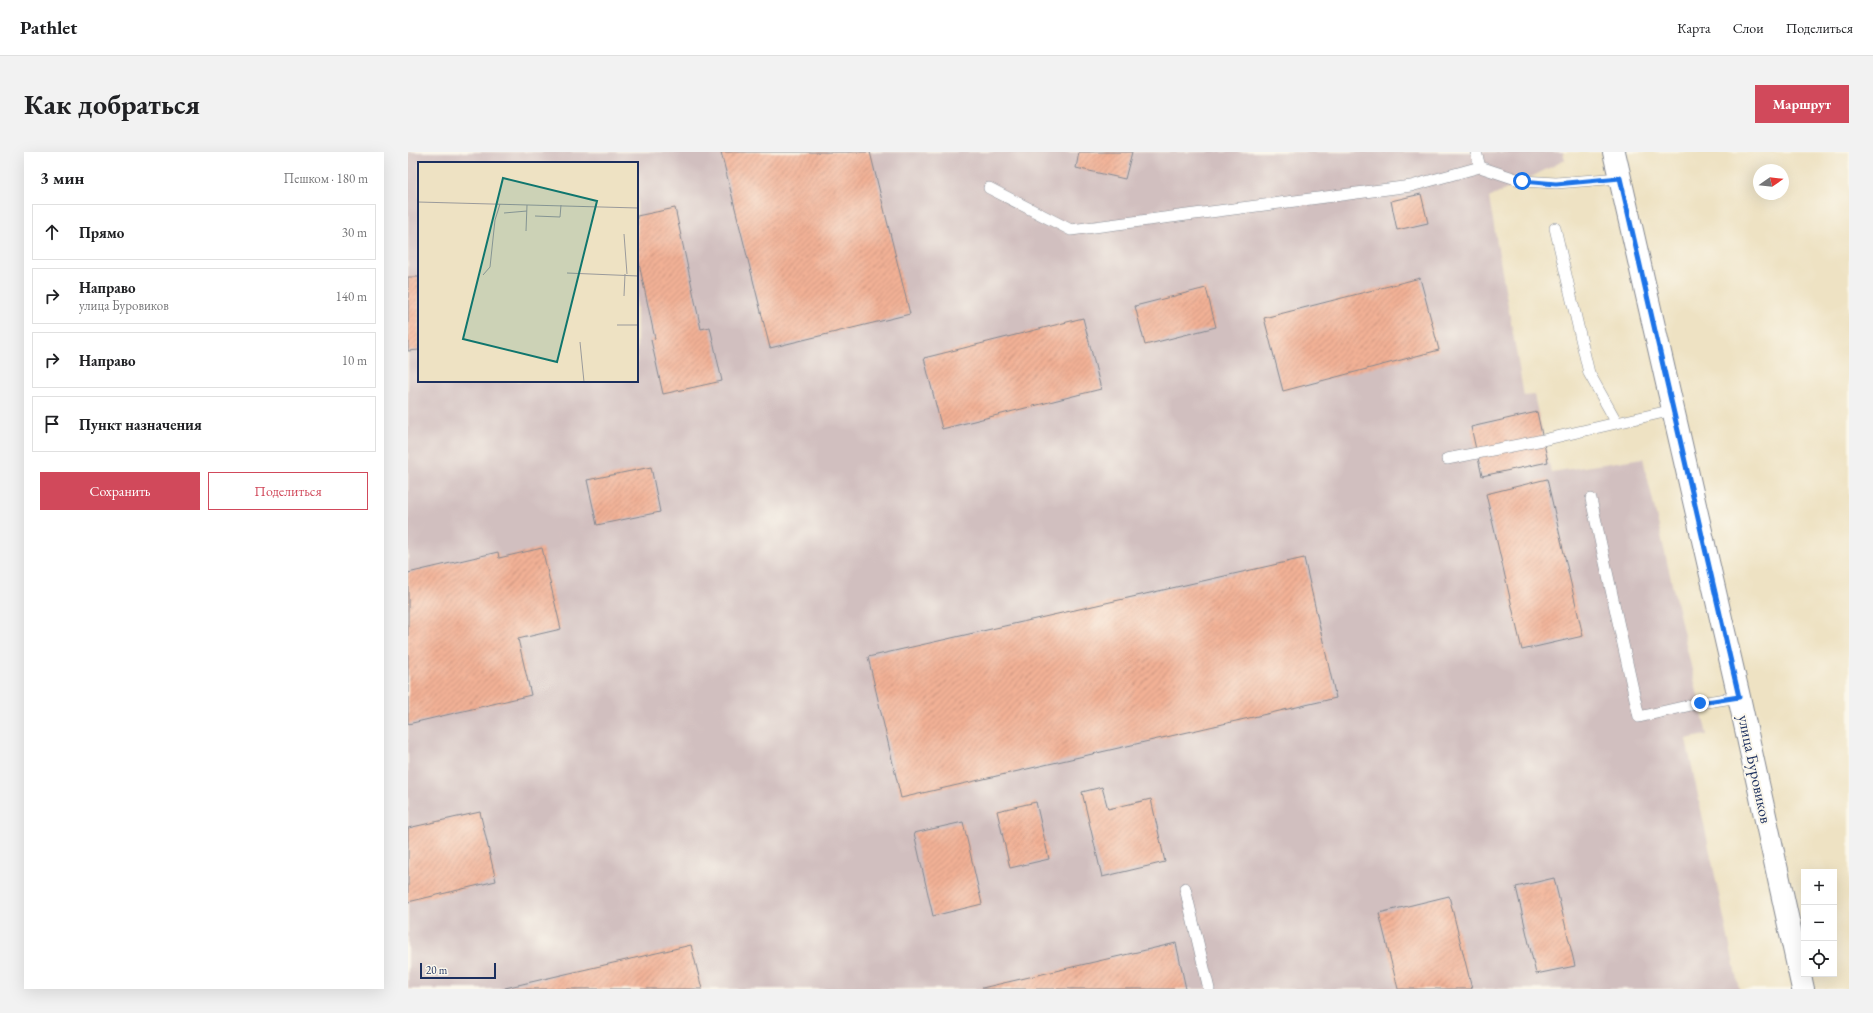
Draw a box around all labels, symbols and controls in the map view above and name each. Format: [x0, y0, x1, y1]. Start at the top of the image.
text: Pathlet [20, 15, 77, 40]
text: Карта [1677, 19, 1711, 37]
text: Слои [1733, 19, 1764, 37]
text: Поделиться [1786, 19, 1853, 37]
button: Маршрут [1755, 85, 1849, 123]
text: Как добраться [24, 86, 200, 122]
inset map [418, 162, 638, 382]
north arrow [1753, 164, 1789, 200]
text: 3 мин [40, 167, 84, 189]
text: Пешком · 180 m [284, 170, 368, 187]
route start [1513, 172, 1531, 190]
icon: ahead [41, 221, 63, 243]
text: Прямо [79, 223, 124, 242]
text: 30 m [342, 224, 367, 241]
text: Направо [79, 278, 136, 297]
icon: right [41, 285, 63, 307]
text: 140 m [336, 288, 367, 305]
text: улица Буровиков [79, 297, 169, 314]
icon: right [41, 349, 63, 371]
text: Направо [79, 351, 136, 370]
text: 10 m [342, 352, 367, 369]
icon: arrive [41, 413, 63, 435]
text: Пункт назначения [79, 415, 202, 434]
button: Сохранить [40, 472, 200, 510]
button: Поделиться [208, 472, 368, 510]
route end [1691, 694, 1709, 712]
street label: улица Буровиков [1733, 713, 1777, 825]
map controls [1801, 869, 1837, 977]
button: + [1801, 869, 1837, 905]
button: − [1801, 905, 1837, 941]
button: locate [1801, 941, 1837, 977]
scale bar [420, 961, 496, 980]
text: 20 m [426, 963, 447, 977]

